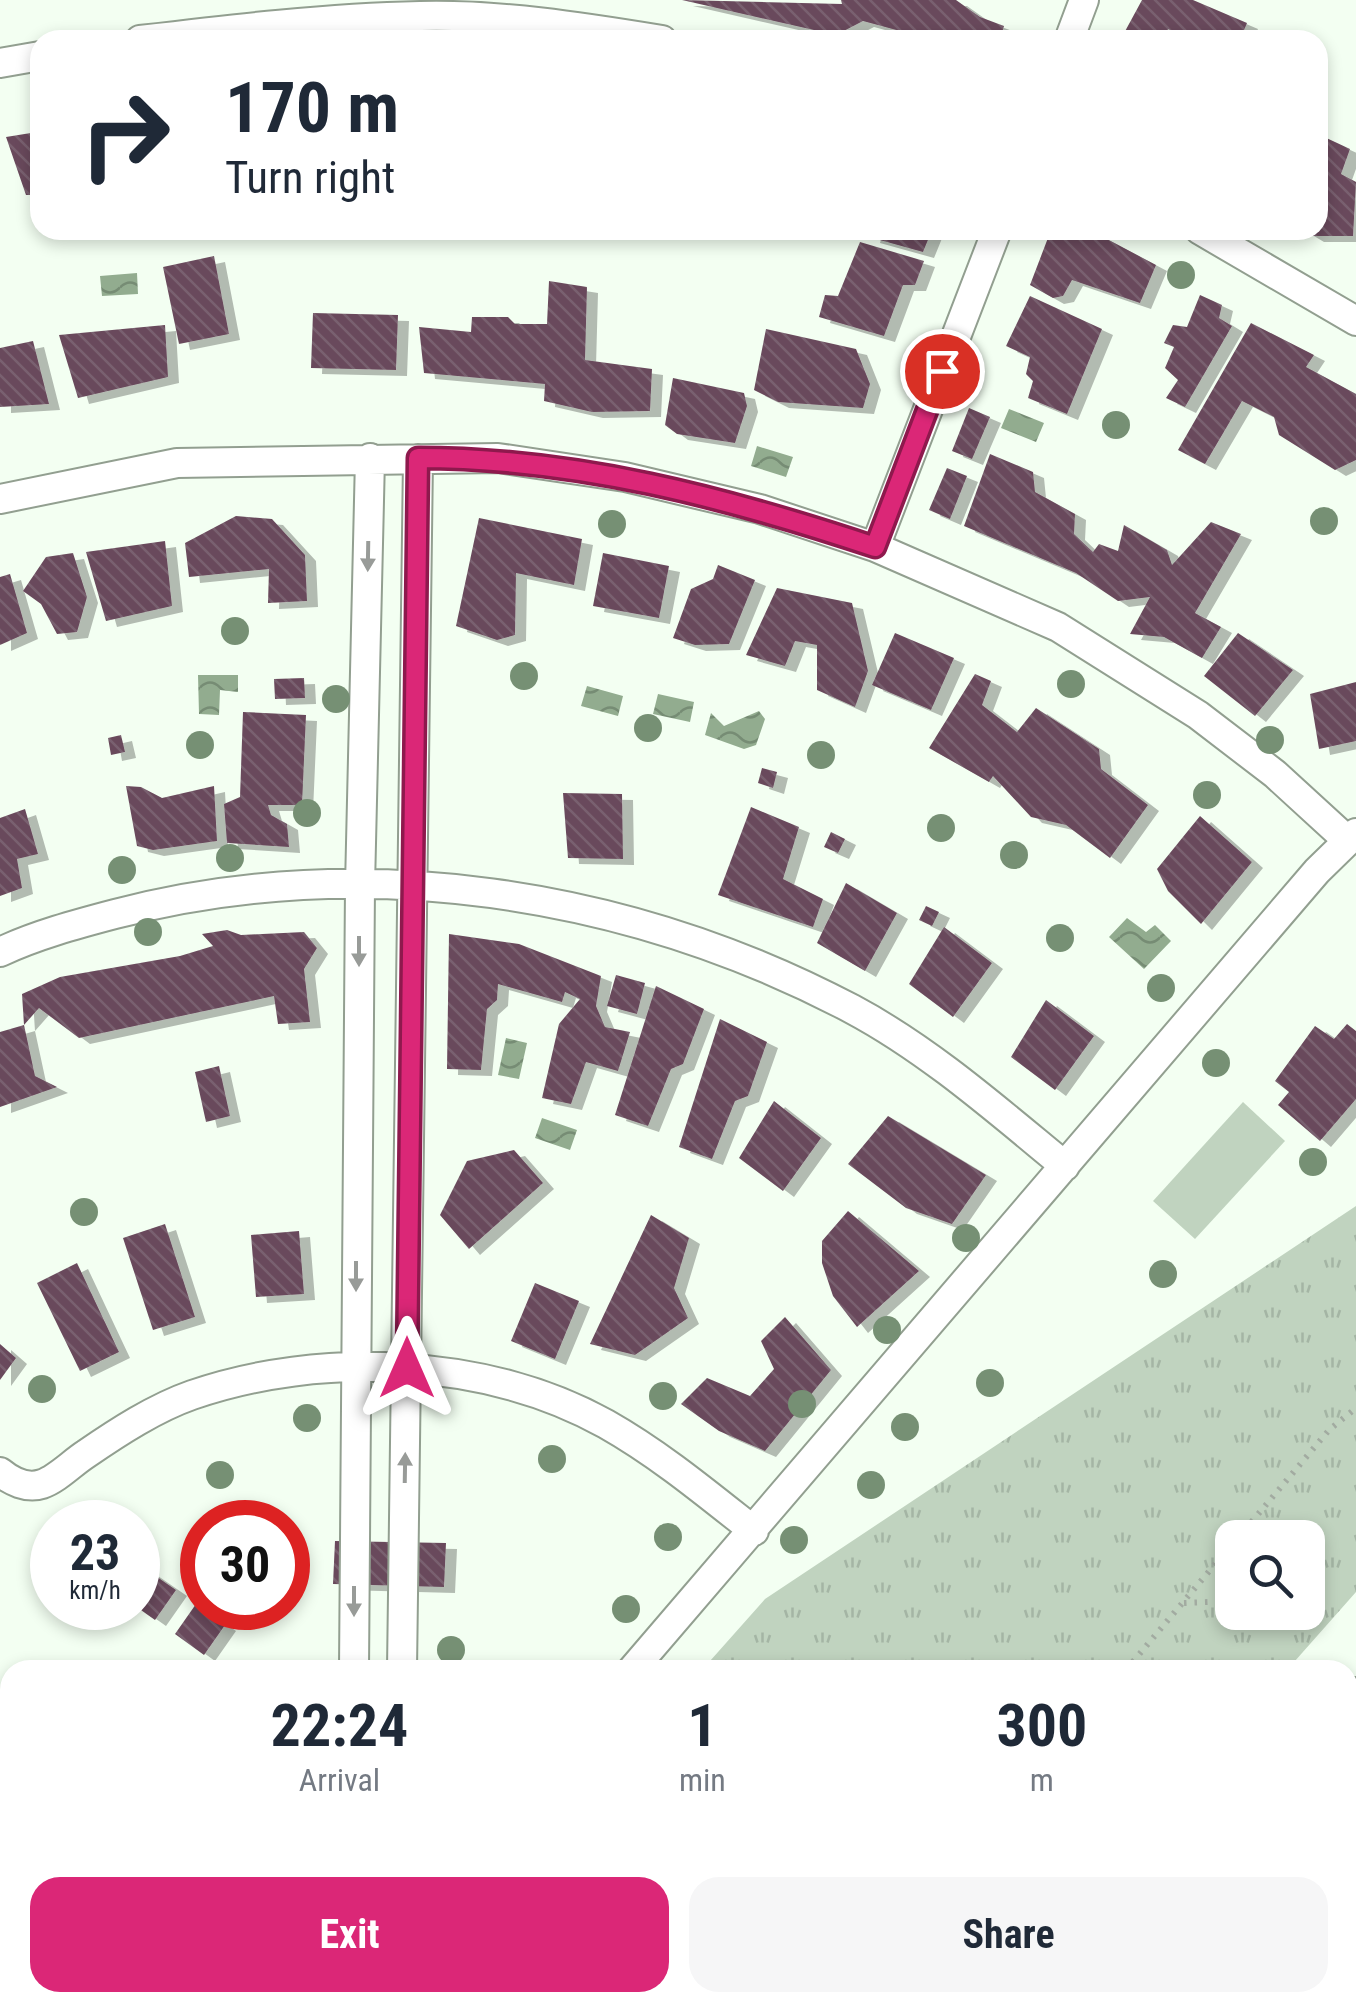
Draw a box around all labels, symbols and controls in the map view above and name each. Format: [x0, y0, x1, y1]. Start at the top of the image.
text: 170 m [225, 67, 399, 149]
icon: right [60, 70, 190, 200]
text: Turn right [225, 151, 395, 204]
pin [900, 329, 985, 414]
icon: arrive [915, 344, 970, 399]
one-way arrow [359, 540, 375, 572]
one-way arrow [351, 935, 367, 967]
one-way arrow [348, 1260, 364, 1292]
position arrow [355, 1316, 459, 1420]
one-way arrow [398, 1451, 414, 1483]
speed limit sign: 30 [180, 1500, 310, 1630]
map controls [1215, 1520, 1325, 1630]
button: search [1215, 1520, 1325, 1630]
text: 23 [70, 1524, 120, 1582]
text: km/h [69, 1576, 121, 1605]
one-way arrow [346, 1585, 362, 1617]
text: 22:24 [271, 1690, 408, 1761]
text: 1 [687, 1690, 718, 1761]
text: 300 [996, 1690, 1087, 1761]
text: Arrival [299, 1761, 380, 1799]
text: min [679, 1761, 726, 1799]
text: m [1030, 1761, 1054, 1799]
button: Exit [30, 1877, 669, 1992]
button: Share [689, 1877, 1328, 1992]

